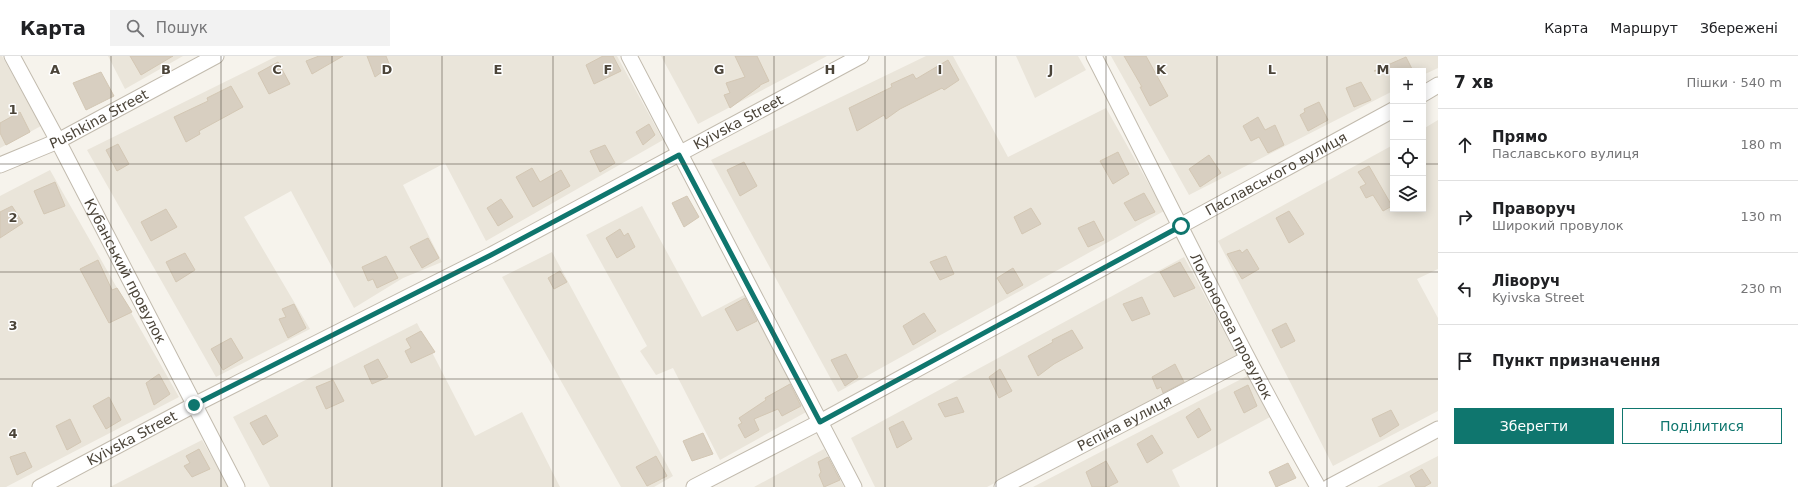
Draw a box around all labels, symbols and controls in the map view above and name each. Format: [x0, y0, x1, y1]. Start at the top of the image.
search box [110, 10, 390, 46]
text: Карта [20, 17, 86, 39]
icon: search [124, 17, 146, 39]
text: Пошук [156, 19, 208, 37]
text: Карта [1544, 20, 1588, 36]
text: Маршрут [1610, 20, 1678, 36]
text: Збережені [1700, 20, 1778, 36]
text: A [50, 62, 60, 77]
text: B [161, 62, 171, 77]
text: C [272, 62, 282, 77]
text: D [382, 62, 393, 77]
text: E [494, 62, 502, 77]
text: F [604, 62, 612, 77]
text: G [714, 62, 724, 77]
text: H [825, 62, 835, 77]
text: I [938, 62, 942, 77]
text: J [1048, 62, 1053, 77]
text: K [1156, 62, 1167, 77]
text: L [1268, 62, 1276, 77]
text: M [1377, 62, 1389, 77]
map controls [1390, 68, 1426, 212]
button: + [1390, 68, 1426, 104]
text: 7 хв [1454, 72, 1493, 92]
text: Пішки · 540 m [1686, 75, 1782, 90]
street label: Pushkina Street [47, 86, 151, 152]
street label: Kyivska Street [691, 91, 786, 153]
text: 1 [8, 102, 18, 117]
button: − [1390, 104, 1426, 140]
text: Прямо [1492, 128, 1548, 146]
street label: Паславського вулиця [1203, 129, 1349, 219]
icon: ahead [1454, 134, 1476, 156]
text: 180 m [1740, 137, 1782, 152]
button: locate [1390, 140, 1426, 176]
text: Паславського вулиця [1492, 146, 1639, 161]
button: layers [1390, 176, 1426, 212]
street label: Кубанський провулок [81, 196, 169, 346]
text: Праворуч [1492, 200, 1576, 218]
icon: right [1454, 206, 1476, 228]
text: 130 m [1740, 209, 1782, 224]
text: 2 [8, 210, 18, 225]
route start [1172, 217, 1190, 235]
text: Широкий провулок [1492, 218, 1624, 233]
street label: Ломоносова провулок [1187, 250, 1276, 402]
text: Ліворуч [1492, 272, 1560, 290]
icon: left [1454, 278, 1476, 300]
text: 230 m [1740, 281, 1782, 296]
text: Kyivska Street [1492, 290, 1584, 305]
text: 3 [8, 318, 18, 333]
icon: arrive [1454, 350, 1476, 372]
text: Пункт призначення [1492, 352, 1660, 370]
street label: Рєпіна вулиця [1075, 392, 1174, 454]
route end [185, 396, 203, 414]
street label: Kyivska Street [84, 407, 180, 469]
button: Зберегти [1454, 408, 1614, 444]
button: Поділитися [1622, 408, 1782, 444]
text: 4 [8, 426, 18, 441]

